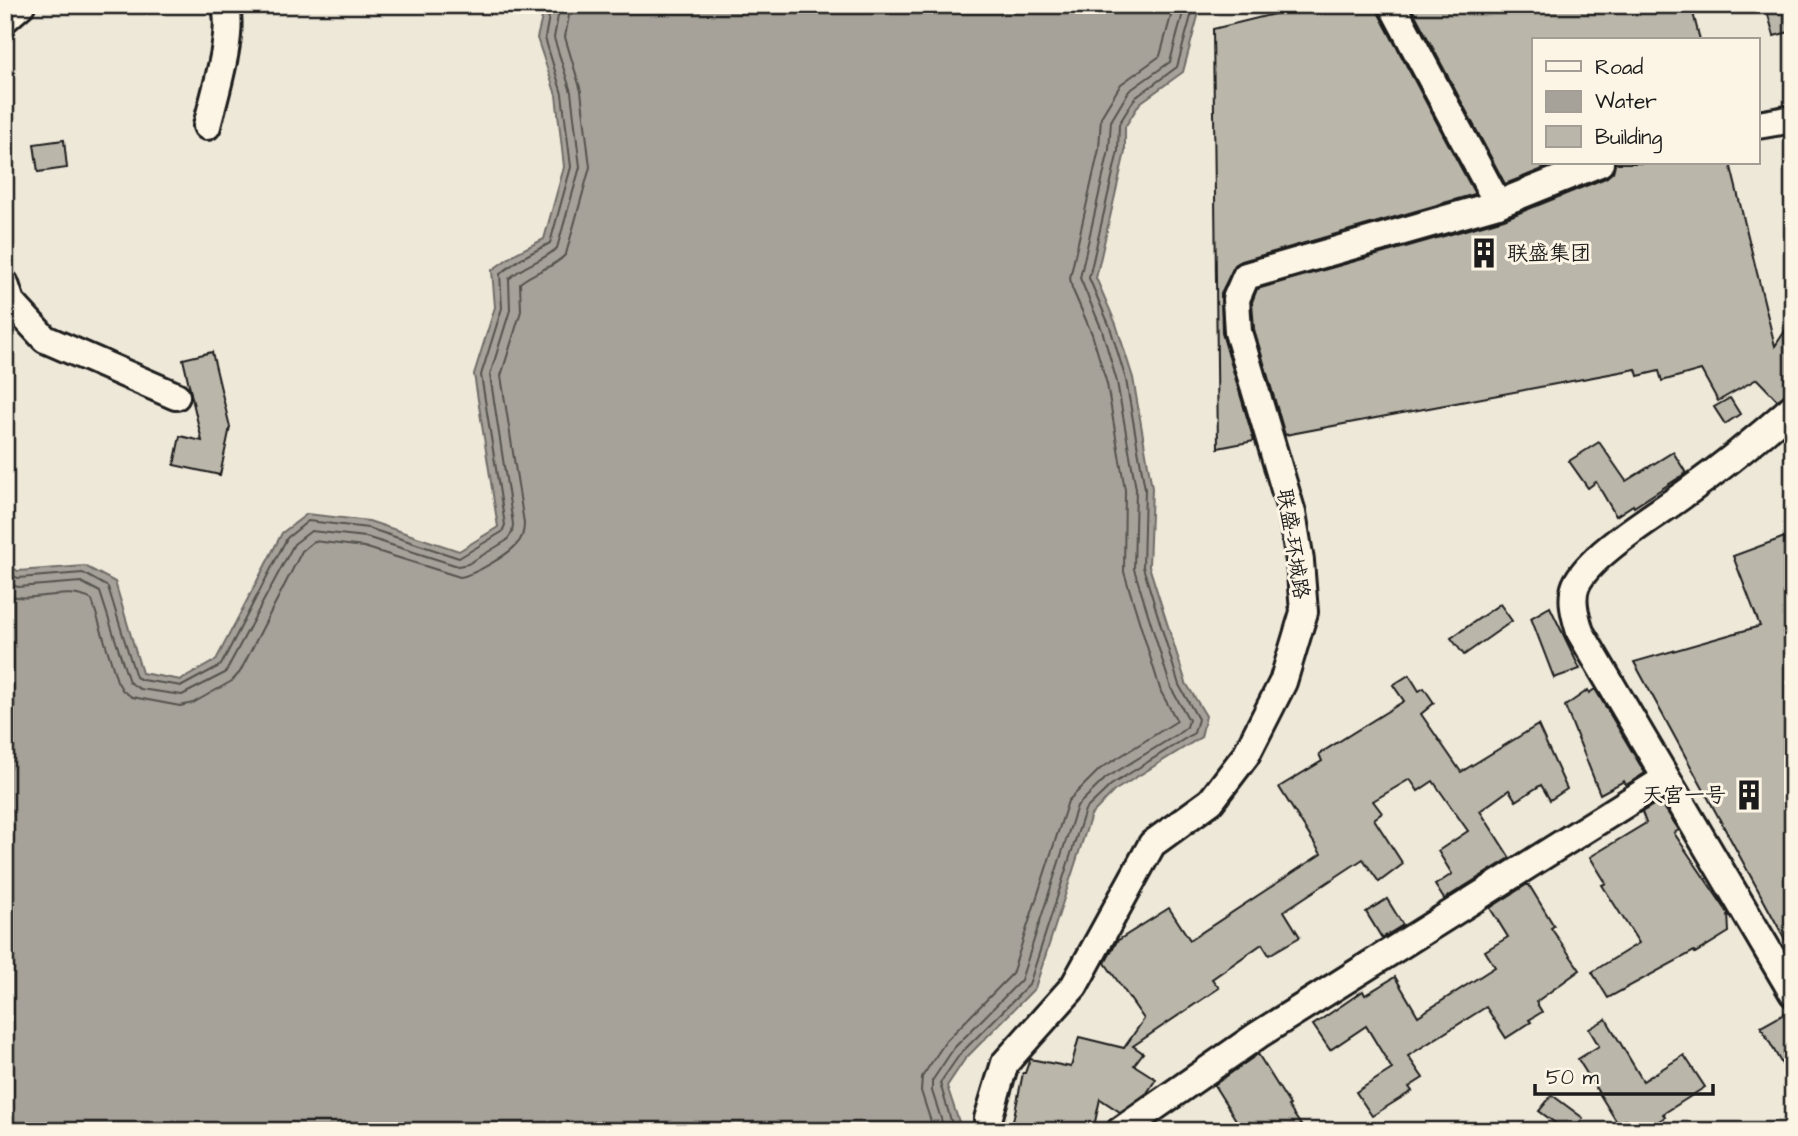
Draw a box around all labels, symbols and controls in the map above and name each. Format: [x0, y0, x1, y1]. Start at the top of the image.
legend [1532, 38, 1759, 164]
text: Road [1595, 53, 1643, 82]
text: Water [1595, 87, 1657, 116]
text: Building [1595, 123, 1663, 154]
building icon: 联盛集团 [1467, 236, 1501, 270]
place label: 联盛集团 [1507, 239, 1591, 268]
street label: 联盛-环城路 [1270, 487, 1316, 601]
building icon: 天宫一号 [1732, 778, 1766, 812]
place label: 天宫一号 [1642, 781, 1726, 810]
scale bar [1535, 1052, 1714, 1096]
text: 50 m [1546, 1063, 1600, 1092]

